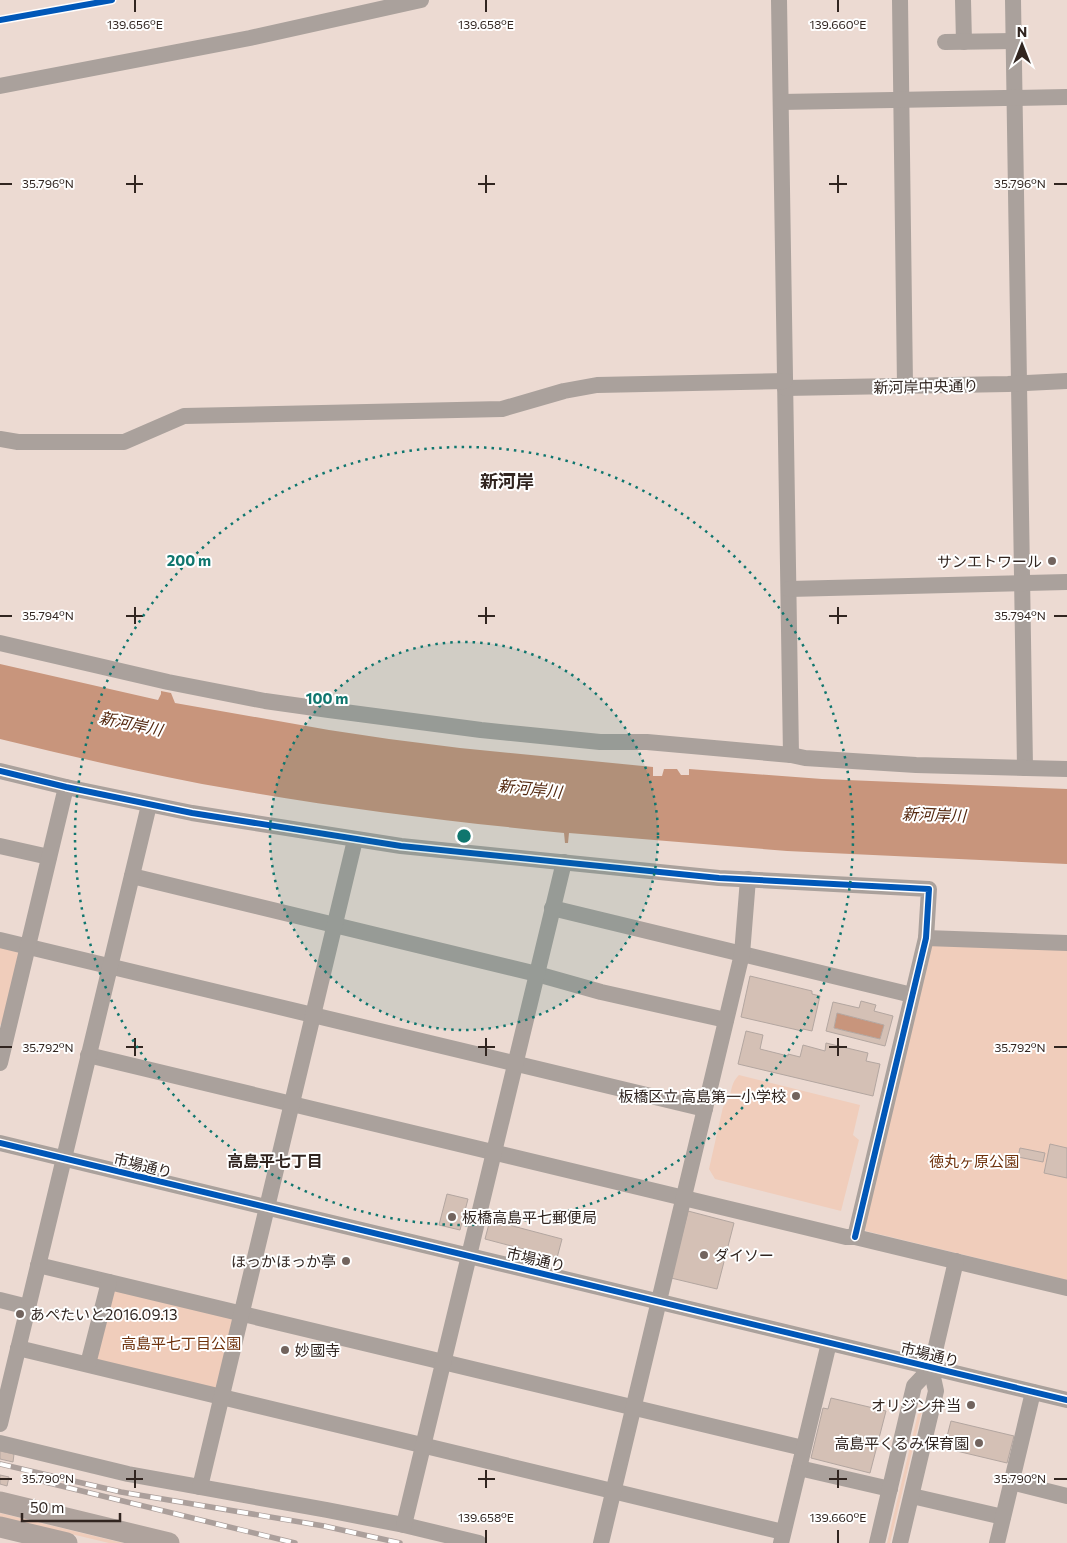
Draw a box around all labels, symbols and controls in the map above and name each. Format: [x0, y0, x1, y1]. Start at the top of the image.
text: 139.656°E [107, 17, 163, 31]
text: 139.658°E [458, 17, 514, 31]
text: 139.660°E [810, 17, 866, 31]
north arrow [997, 20, 1047, 70]
text: N [1017, 23, 1027, 40]
text: 35.796°N [22, 176, 74, 190]
text: 35.796°N [994, 176, 1046, 190]
street label: 新河岸中央通り [873, 376, 979, 396]
district label: 新河岸 [480, 470, 534, 492]
text: 200 m [167, 551, 211, 569]
place label: サンエトワール [937, 552, 1042, 570]
marker: サンエトワール [1046, 555, 1058, 567]
text: 35.794°N [22, 608, 74, 622]
text: 35.794°N [994, 608, 1046, 622]
text: 100 m [306, 689, 348, 707]
water label: 新河岸川 [98, 707, 166, 739]
water label: 新河岸川 [497, 775, 565, 801]
water label: 新河岸川 [902, 803, 968, 825]
centre of rings [455, 827, 473, 845]
text: 35.792°N [22, 1040, 74, 1054]
text: 35.792°N [994, 1040, 1046, 1054]
place label: 板橋区立 高島第一小学校 [618, 1087, 786, 1105]
marker: 板橋区立 高島第一小学校 [790, 1090, 802, 1102]
street label: 市場通り [112, 1149, 174, 1181]
district label: 高島平七丁目 [227, 1151, 323, 1170]
park label: 徳丸ヶ原公園 [929, 1152, 1019, 1170]
place label: 板橋高島平七郵便局 [462, 1208, 597, 1226]
marker: 板橋高島平七郵便局 [446, 1211, 458, 1223]
street label: 市場通り [505, 1243, 567, 1275]
place label: ダイソー [714, 1246, 774, 1264]
marker: ダイソー [698, 1249, 710, 1261]
place label: ほっかほっか亭 [231, 1252, 336, 1270]
marker: ほっかほっか亭 [340, 1255, 352, 1267]
place label: あぺたいと2016.09.13 [30, 1305, 178, 1323]
marker: あぺたいと2016.09.13 [14, 1308, 26, 1320]
park label: 高島平七丁目公園 [121, 1334, 241, 1352]
street label: 市場通り [899, 1338, 961, 1370]
place label: 妙國寺 [295, 1341, 340, 1359]
marker: 妙國寺 [279, 1344, 291, 1356]
place label: オリジン弁当 [871, 1396, 961, 1414]
marker: オリジン弁当 [965, 1399, 977, 1411]
place label: 高島平くるみ保育園 [834, 1434, 969, 1452]
marker: 高島平くるみ保育園 [973, 1437, 985, 1449]
text: 35.790°N [22, 1471, 74, 1485]
text: 35.790°N [994, 1471, 1046, 1485]
scale bar [22, 1490, 120, 1522]
text: 50 m [30, 1498, 64, 1516]
text: 139.658°E [458, 1510, 514, 1524]
text: 139.660°E [810, 1510, 866, 1524]

